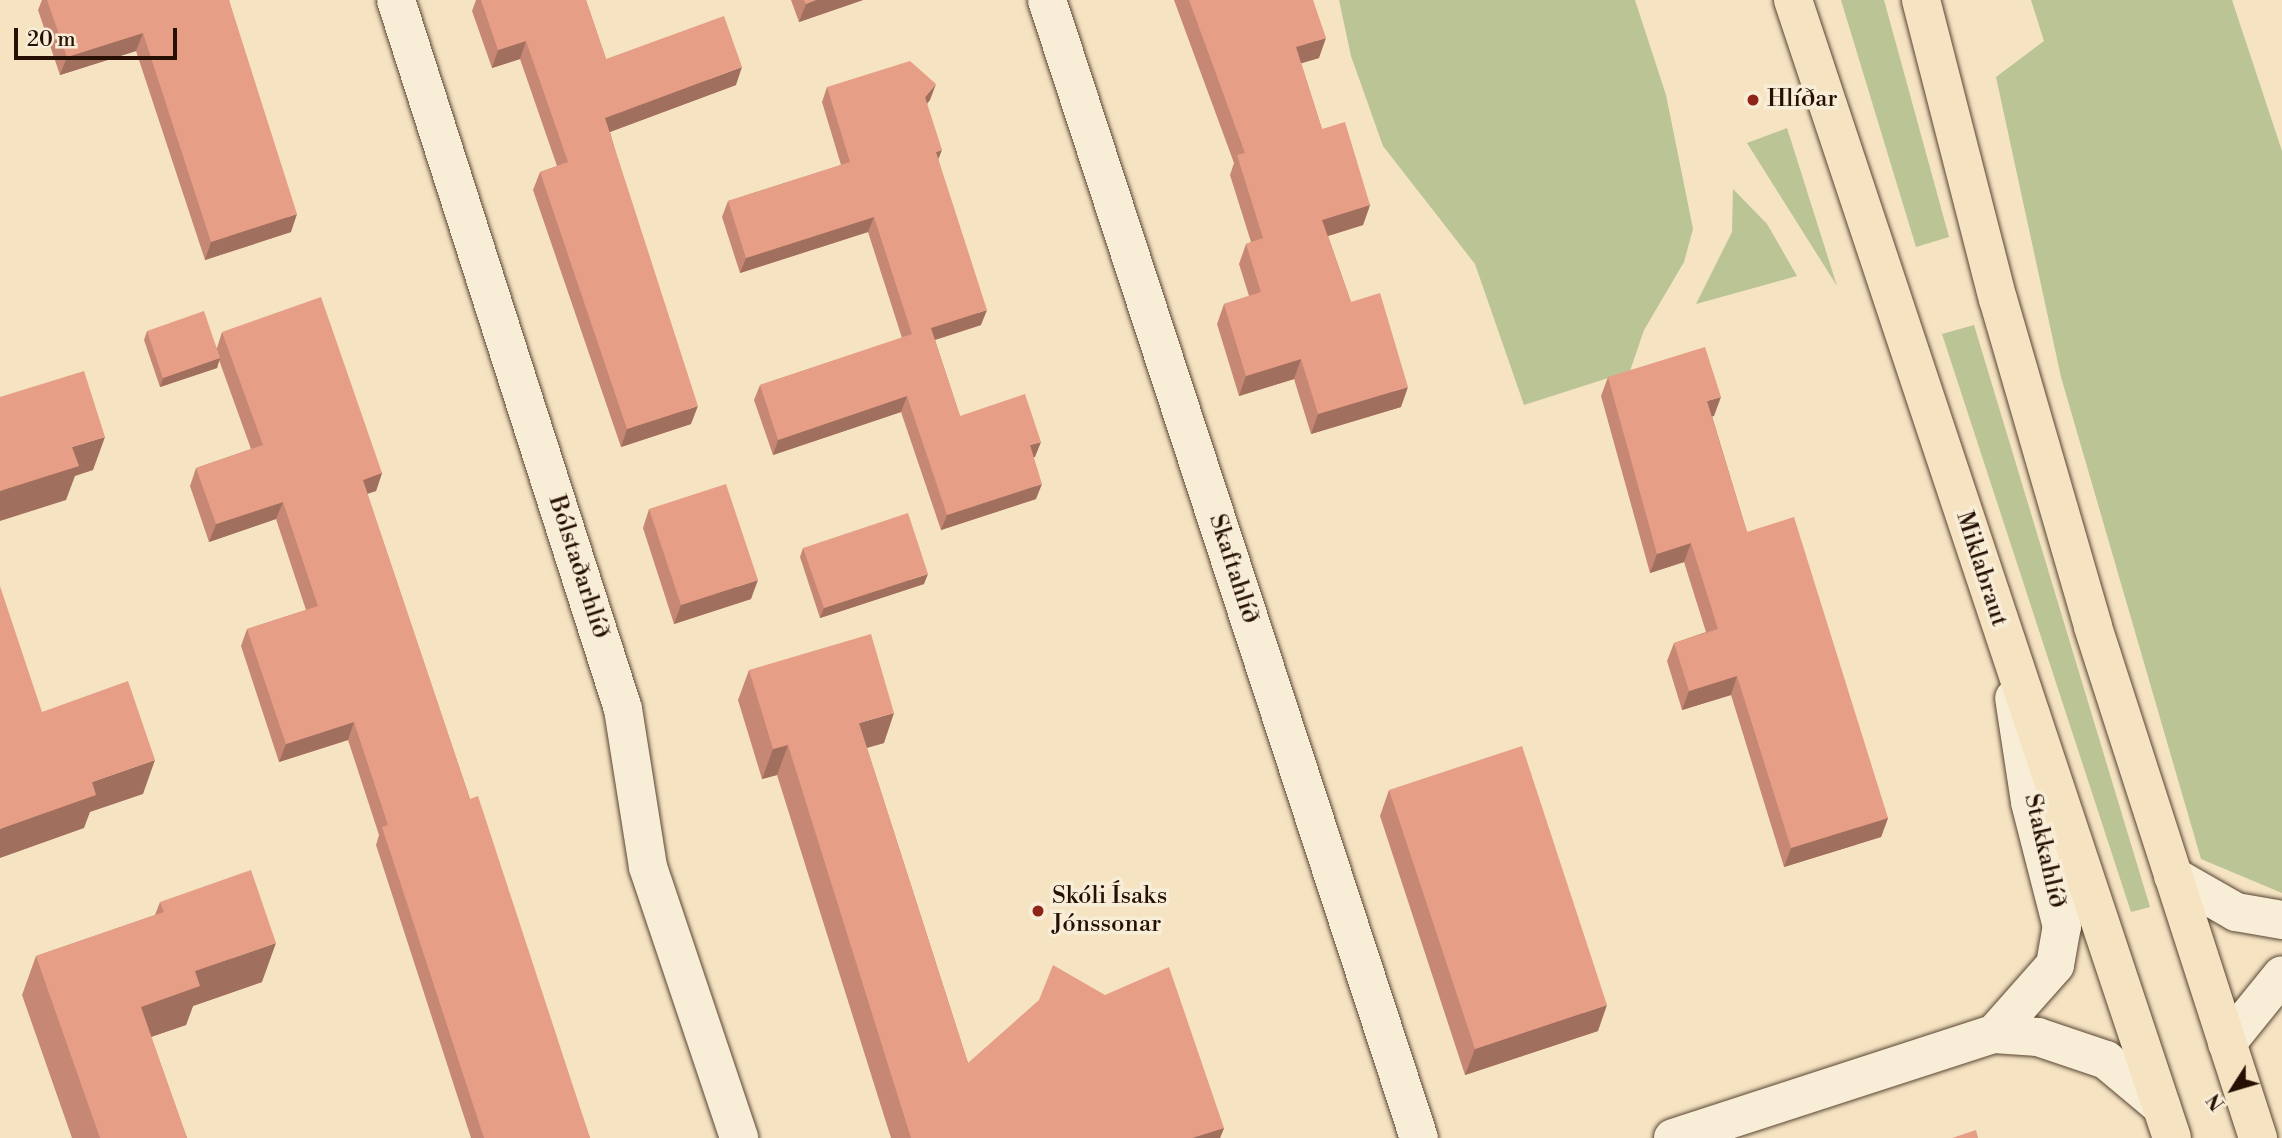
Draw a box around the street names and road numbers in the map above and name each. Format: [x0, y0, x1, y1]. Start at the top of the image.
street label: Bólstaðarhlíð [541, 492, 615, 642]
street label: Miklabraut [1949, 508, 2013, 630]
street label: Skaftahlíð [1202, 511, 1264, 627]
street label: Stakkahlíð [2017, 791, 2071, 911]

